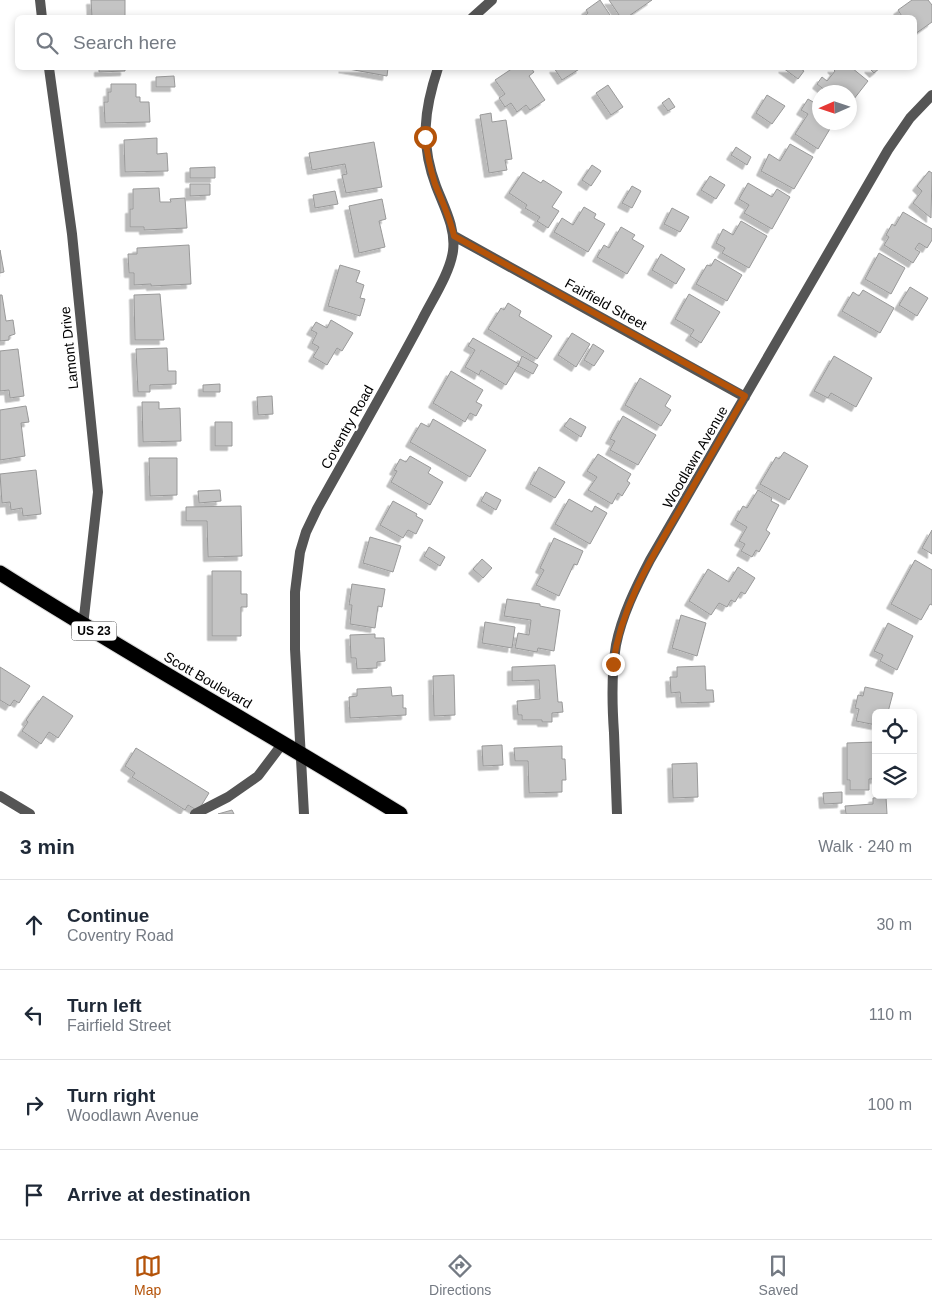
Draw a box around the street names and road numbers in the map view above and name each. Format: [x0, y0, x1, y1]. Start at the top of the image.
street label: Fairfield Street [562, 275, 650, 333]
street label: Lamont Drive [57, 306, 81, 390]
street label: Coventry Road [317, 382, 377, 472]
street label: Woodlawn Avenue [659, 403, 731, 511]
road number: US 23 [72, 622, 116, 640]
street label: Scott Boulevard [161, 648, 255, 712]

